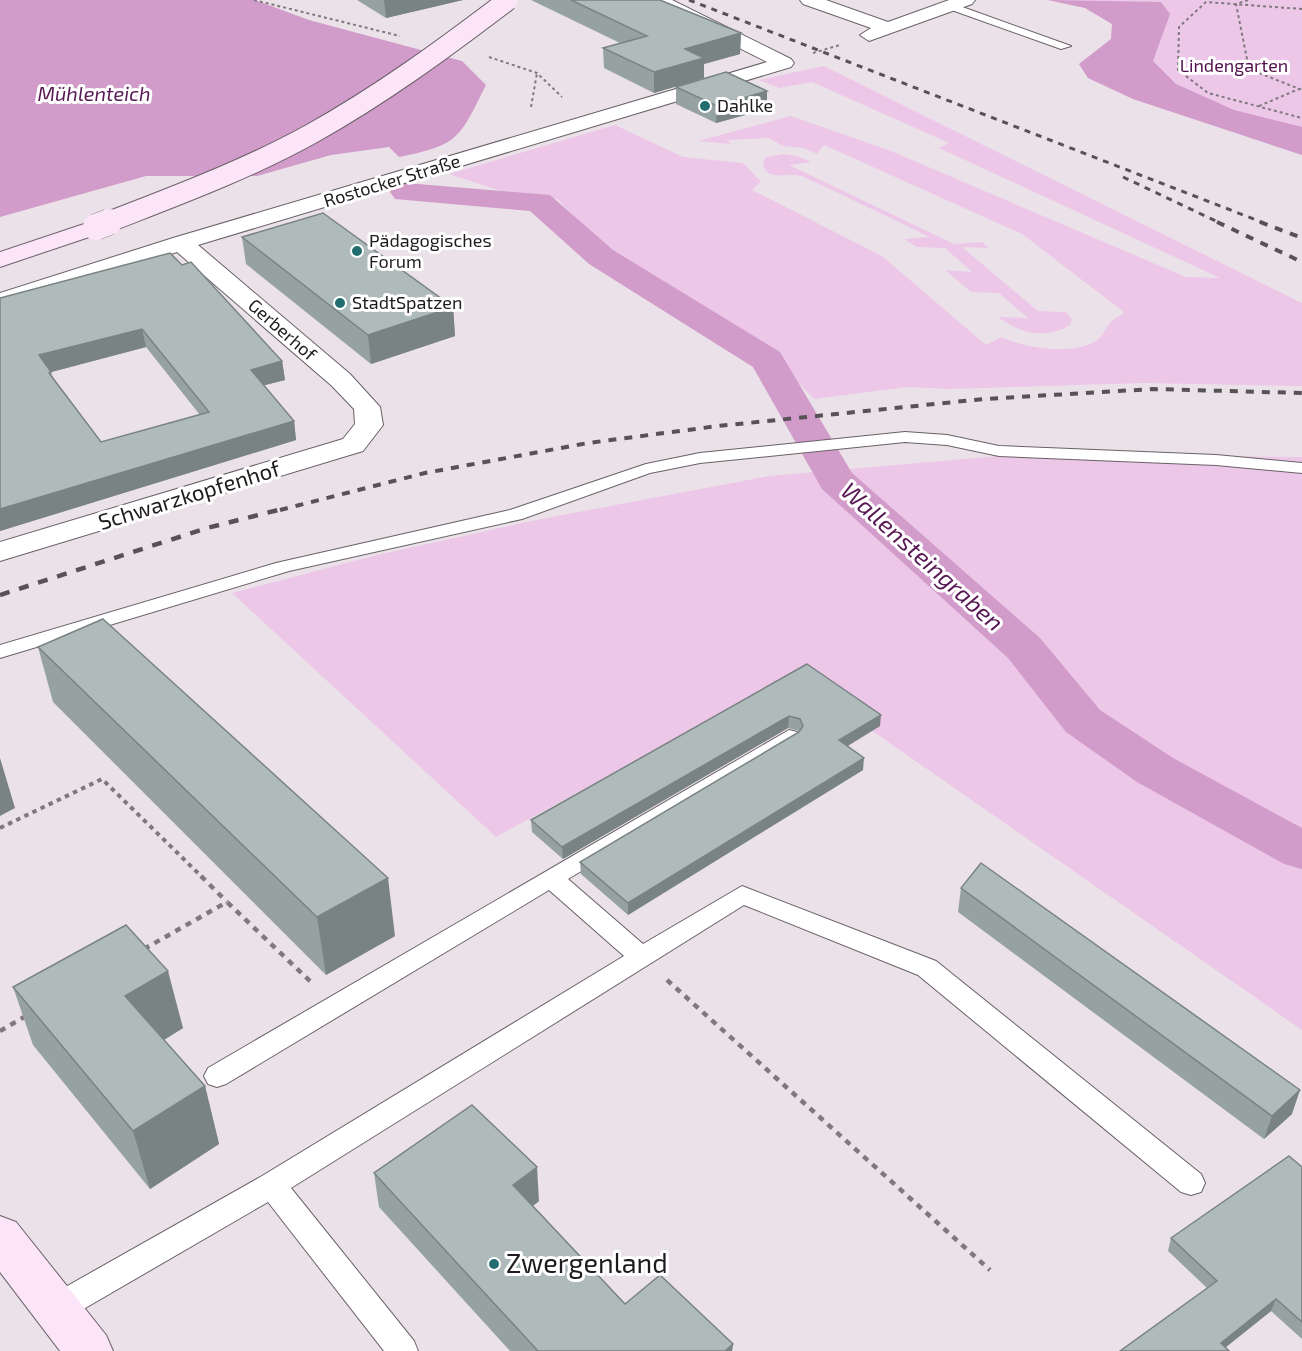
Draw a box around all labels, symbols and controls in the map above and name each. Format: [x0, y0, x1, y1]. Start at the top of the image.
park label: Lindengarten [1180, 54, 1288, 76]
water label: Mühlenteich [37, 81, 151, 105]
place label: Dahlke [717, 94, 773, 116]
marker: Dahlke [698, 99, 712, 113]
street label: Rostocker Straße [321, 149, 463, 211]
place label: Pädagogisches Forum [369, 229, 492, 272]
marker: Pädagogisches Forum [350, 244, 364, 258]
place label: StadtSpatzen [352, 291, 462, 313]
street label: Gerberhof [244, 294, 322, 365]
marker: StadtSpatzen [333, 296, 347, 310]
street label: Schwarzkopfenhof [95, 454, 283, 534]
water label: Wallensteingraben [836, 476, 1010, 636]
place label: Zwergenland [506, 1246, 668, 1279]
marker: Zwergenland [487, 1257, 501, 1271]

